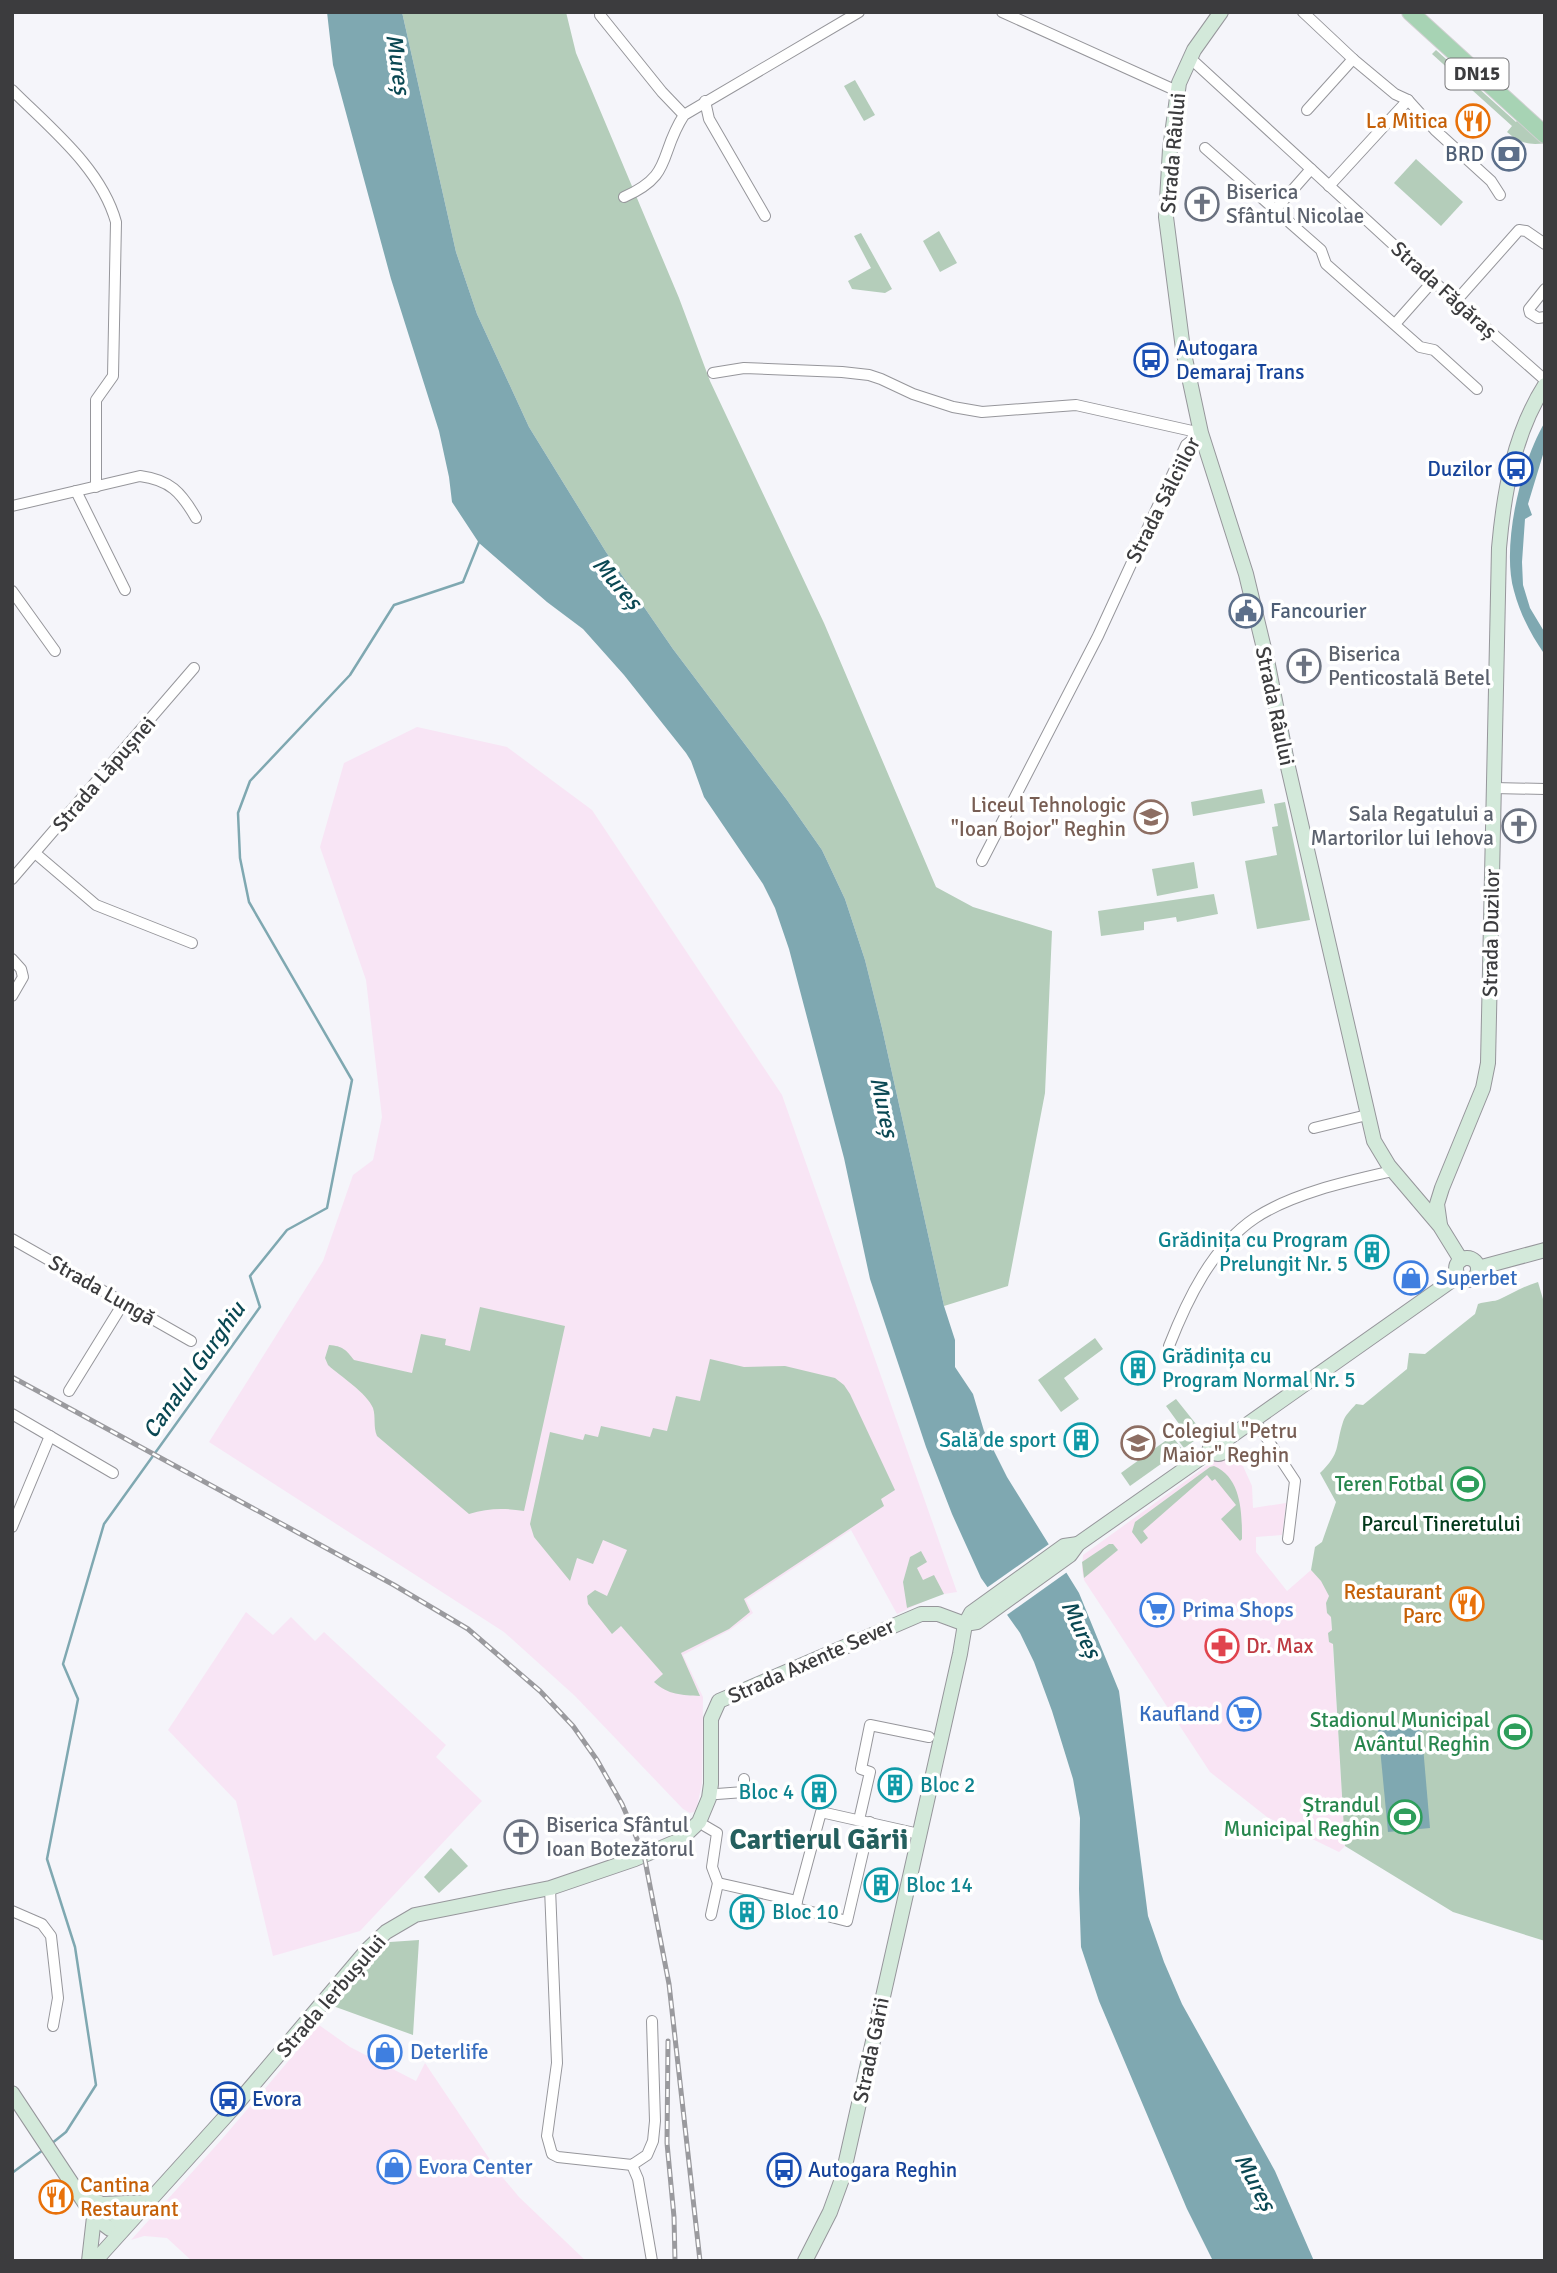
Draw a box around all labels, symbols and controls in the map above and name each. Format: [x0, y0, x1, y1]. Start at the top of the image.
water label: Mureș [379, 32, 417, 98]
road number: DN15 [1446, 58, 1508, 90]
street label: Strada Râului [1155, 92, 1191, 214]
restaurant icon: La Mitica [1454, 102, 1492, 140]
place label: La Mitica [1366, 108, 1448, 134]
bank icon: BRD [1490, 135, 1528, 173]
place label: BRD [1445, 141, 1484, 167]
place label: Biserica Sfântul Nicolae [1226, 179, 1364, 229]
church icon: Biserica Sfântul Nicolae [1183, 185, 1221, 223]
street label: Strada Făgăraș [1386, 236, 1502, 344]
place label: Autogara Demaraj Trans [1176, 335, 1304, 385]
bus stop icon: Autogara Demaraj Trans [1132, 341, 1170, 379]
street label: Strada Sălciilor [1120, 432, 1206, 567]
bus stop icon: Duzilor [1497, 450, 1535, 488]
place label: Duzilor [1427, 456, 1492, 482]
water label: Mureș [586, 551, 649, 617]
public building icon: Fancourier [1227, 592, 1265, 630]
place label: Fancourier [1270, 598, 1367, 624]
place label: Biserica Penticostală Betel [1328, 641, 1491, 691]
street label: Strada Râului [1250, 644, 1300, 768]
church icon: Biserica Penticostală Betel [1285, 647, 1323, 685]
street label: Strada Lăpușnei [47, 711, 161, 837]
place label: Liceul Tehnologic "Ioan Bojor" Reghin [951, 792, 1126, 842]
school or university icon: Liceul Tehnologic "Ioan Bojor" Reghin [1132, 798, 1170, 836]
place label: Sala Regatului a Martorilor lui Iehova [1311, 801, 1494, 851]
church icon: Sala Regatului a Martorilor lui Iehova [1500, 807, 1538, 845]
street label: Strada Duzilor [1477, 868, 1505, 997]
water label: Mureș [863, 1074, 905, 1142]
place label: Grădinița cu Program Prelungit Nr. 5 [1158, 1227, 1348, 1277]
building icon: Grădinița cu Program Prelungit Nr. 5 [1353, 1233, 1391, 1271]
street label: Strada Lungă [44, 1249, 160, 1331]
shop icon: Superbet [1392, 1259, 1430, 1297]
place label: Superbet [1436, 1265, 1517, 1291]
water label: Canalul Gurghiu [136, 1295, 252, 1444]
place label: Grădinița cu Program Normal Nr. 5 [1162, 1343, 1356, 1393]
building icon: Grădinița cu Program Normal Nr. 5 [1119, 1349, 1157, 1387]
place label: Colegiul "Petru Maior" Reghin [1162, 1418, 1297, 1468]
building icon: Sală de sport [1062, 1421, 1100, 1459]
school or university icon: Colegiul "Petru Maior" Reghin [1119, 1424, 1157, 1462]
place label: Sală de sport [939, 1427, 1056, 1453]
sports icon: Teren Fotbal [1449, 1465, 1487, 1503]
place label: Teren Fotbal [1335, 1471, 1444, 1497]
park label: Parcul Tineretului [1361, 1511, 1521, 1537]
place label: Restaurant Parc [1343, 1579, 1442, 1629]
restaurant icon: Restaurant Parc [1448, 1585, 1486, 1623]
supermarket icon: Prima Shops [1138, 1591, 1176, 1629]
water label: Mureș [1055, 1595, 1108, 1664]
place label: Prima Shops [1182, 1597, 1294, 1623]
street label: Strada Axente Sever [724, 1613, 898, 1709]
pharmacy icon: Dr. Max [1203, 1627, 1241, 1665]
place label: Dr. Max [1246, 1633, 1314, 1659]
supermarket icon: Kaufland [1225, 1695, 1263, 1733]
place label: Kaufland [1139, 1701, 1220, 1727]
place label: Stadionul Municipal Avântul Reghin [1310, 1707, 1490, 1757]
sports icon: Stadionul Municipal Avântul Reghin [1496, 1713, 1534, 1751]
building icon: Bloc 2 [876, 1766, 914, 1804]
place label: Bloc 2 [920, 1772, 975, 1798]
building icon: Bloc 4 [800, 1773, 838, 1811]
place label: Bloc 4 [739, 1779, 794, 1805]
place label: Ștrandul Municipal Reghin [1224, 1792, 1380, 1842]
sports icon: Ștrandul Municipal Reghin [1386, 1798, 1424, 1836]
place label: Biserica Sfântul Ioan Botezătorul [546, 1812, 694, 1862]
church icon: Biserica Sfântul Ioan Botezătorul [502, 1818, 540, 1856]
district label: Cartierul Gării [730, 1823, 908, 1857]
building icon: Bloc 14 [862, 1866, 900, 1904]
place label: Bloc 14 [906, 1872, 973, 1898]
building icon: Bloc 10 [728, 1893, 766, 1931]
place label: Bloc 10 [772, 1899, 839, 1925]
street label: Strada Ierbușului [271, 1929, 391, 2063]
street label: Strada Gării [847, 1995, 895, 2105]
shop icon: Deterlife [366, 2033, 404, 2071]
place label: Deterlife [410, 2039, 489, 2065]
bus stop icon: Evora [209, 2080, 247, 2118]
place label: Evora [252, 2086, 302, 2112]
shop icon: Evora Center [375, 2148, 413, 2186]
water label: Mureș [1228, 2148, 1283, 2217]
bus stop icon: Autogara Reghin [765, 2151, 803, 2189]
place label: Evora Center [418, 2154, 533, 2180]
place label: Autogara Reghin [808, 2157, 957, 2183]
place label: Cantina Restaurant [80, 2172, 179, 2222]
restaurant icon: Cantina Restaurant [37, 2178, 75, 2216]

